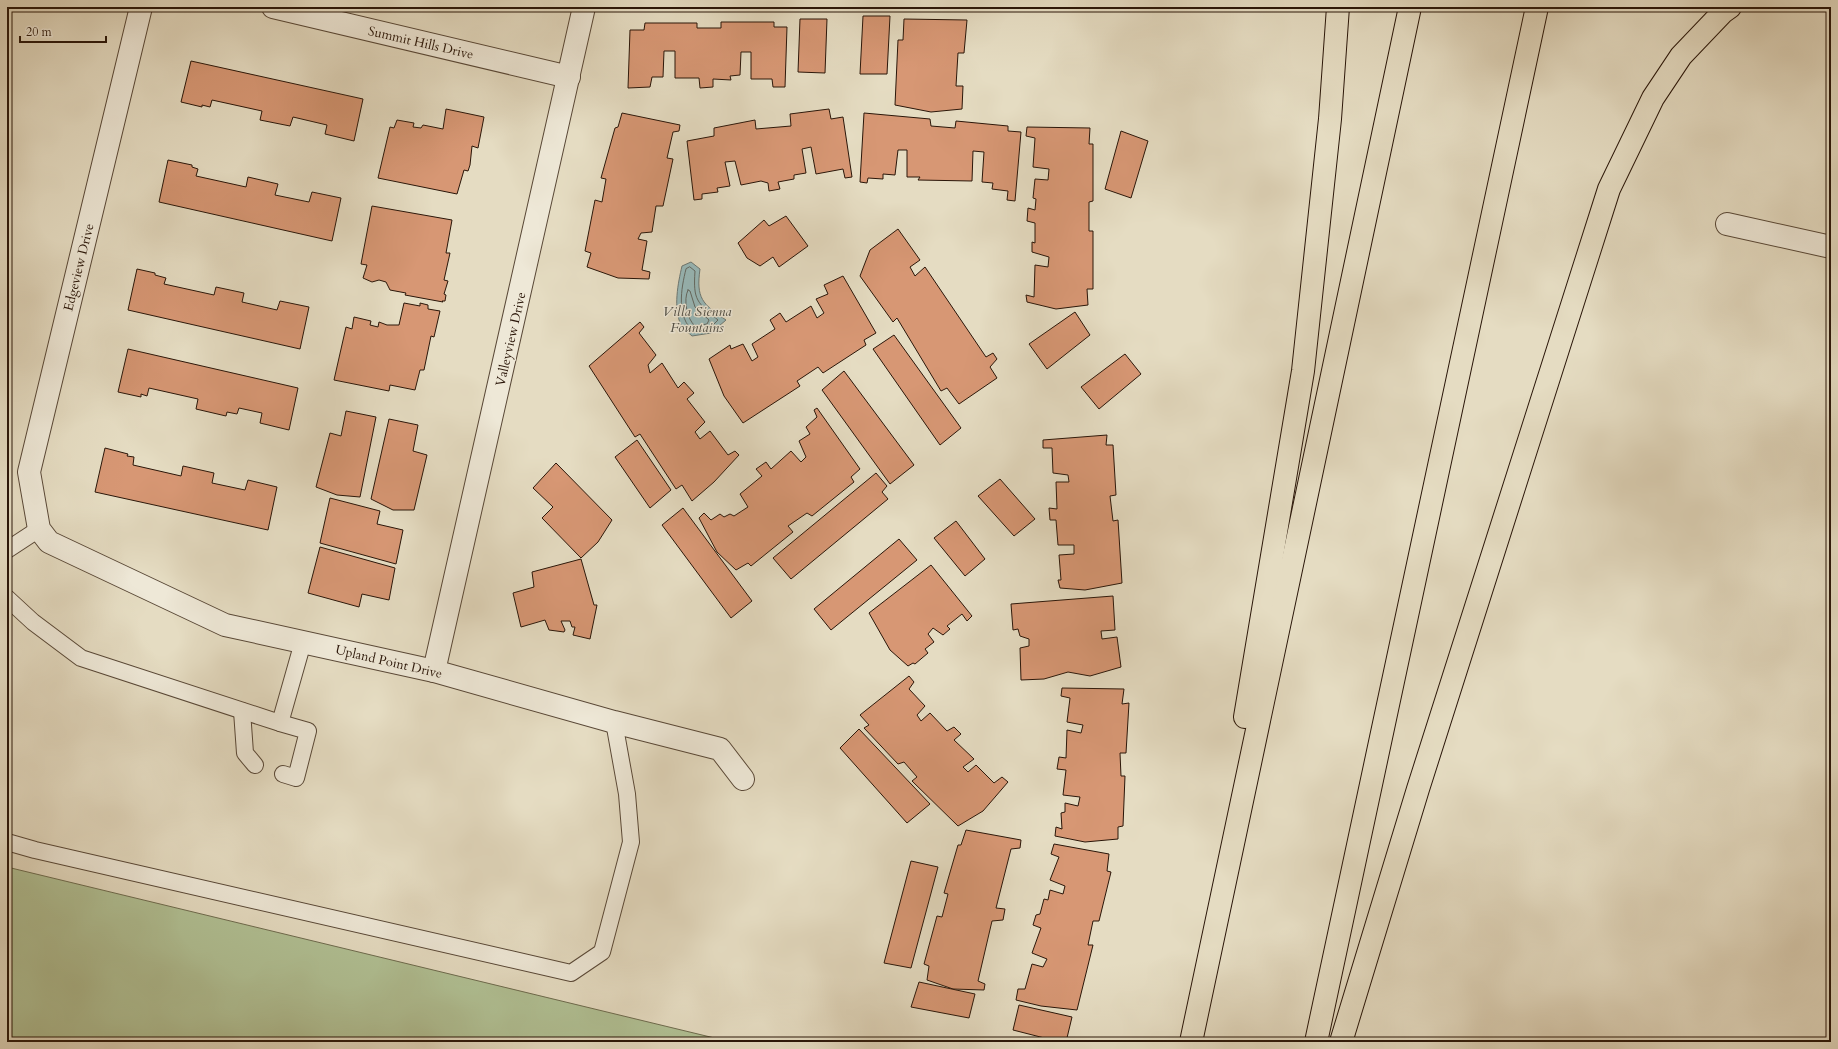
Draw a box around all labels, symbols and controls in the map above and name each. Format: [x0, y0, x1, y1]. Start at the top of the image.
scale bar [20, 18, 106, 44]
street label: Summit Hills Drive [366, 22, 475, 64]
text: 20 m [26, 24, 53, 40]
street label: Edgeview Drive [59, 221, 99, 313]
street label: Valleyview Drive [491, 290, 531, 388]
water label: Villa Sienna Fountains [662, 302, 732, 337]
street label: Upland Point Drive [334, 641, 444, 683]

